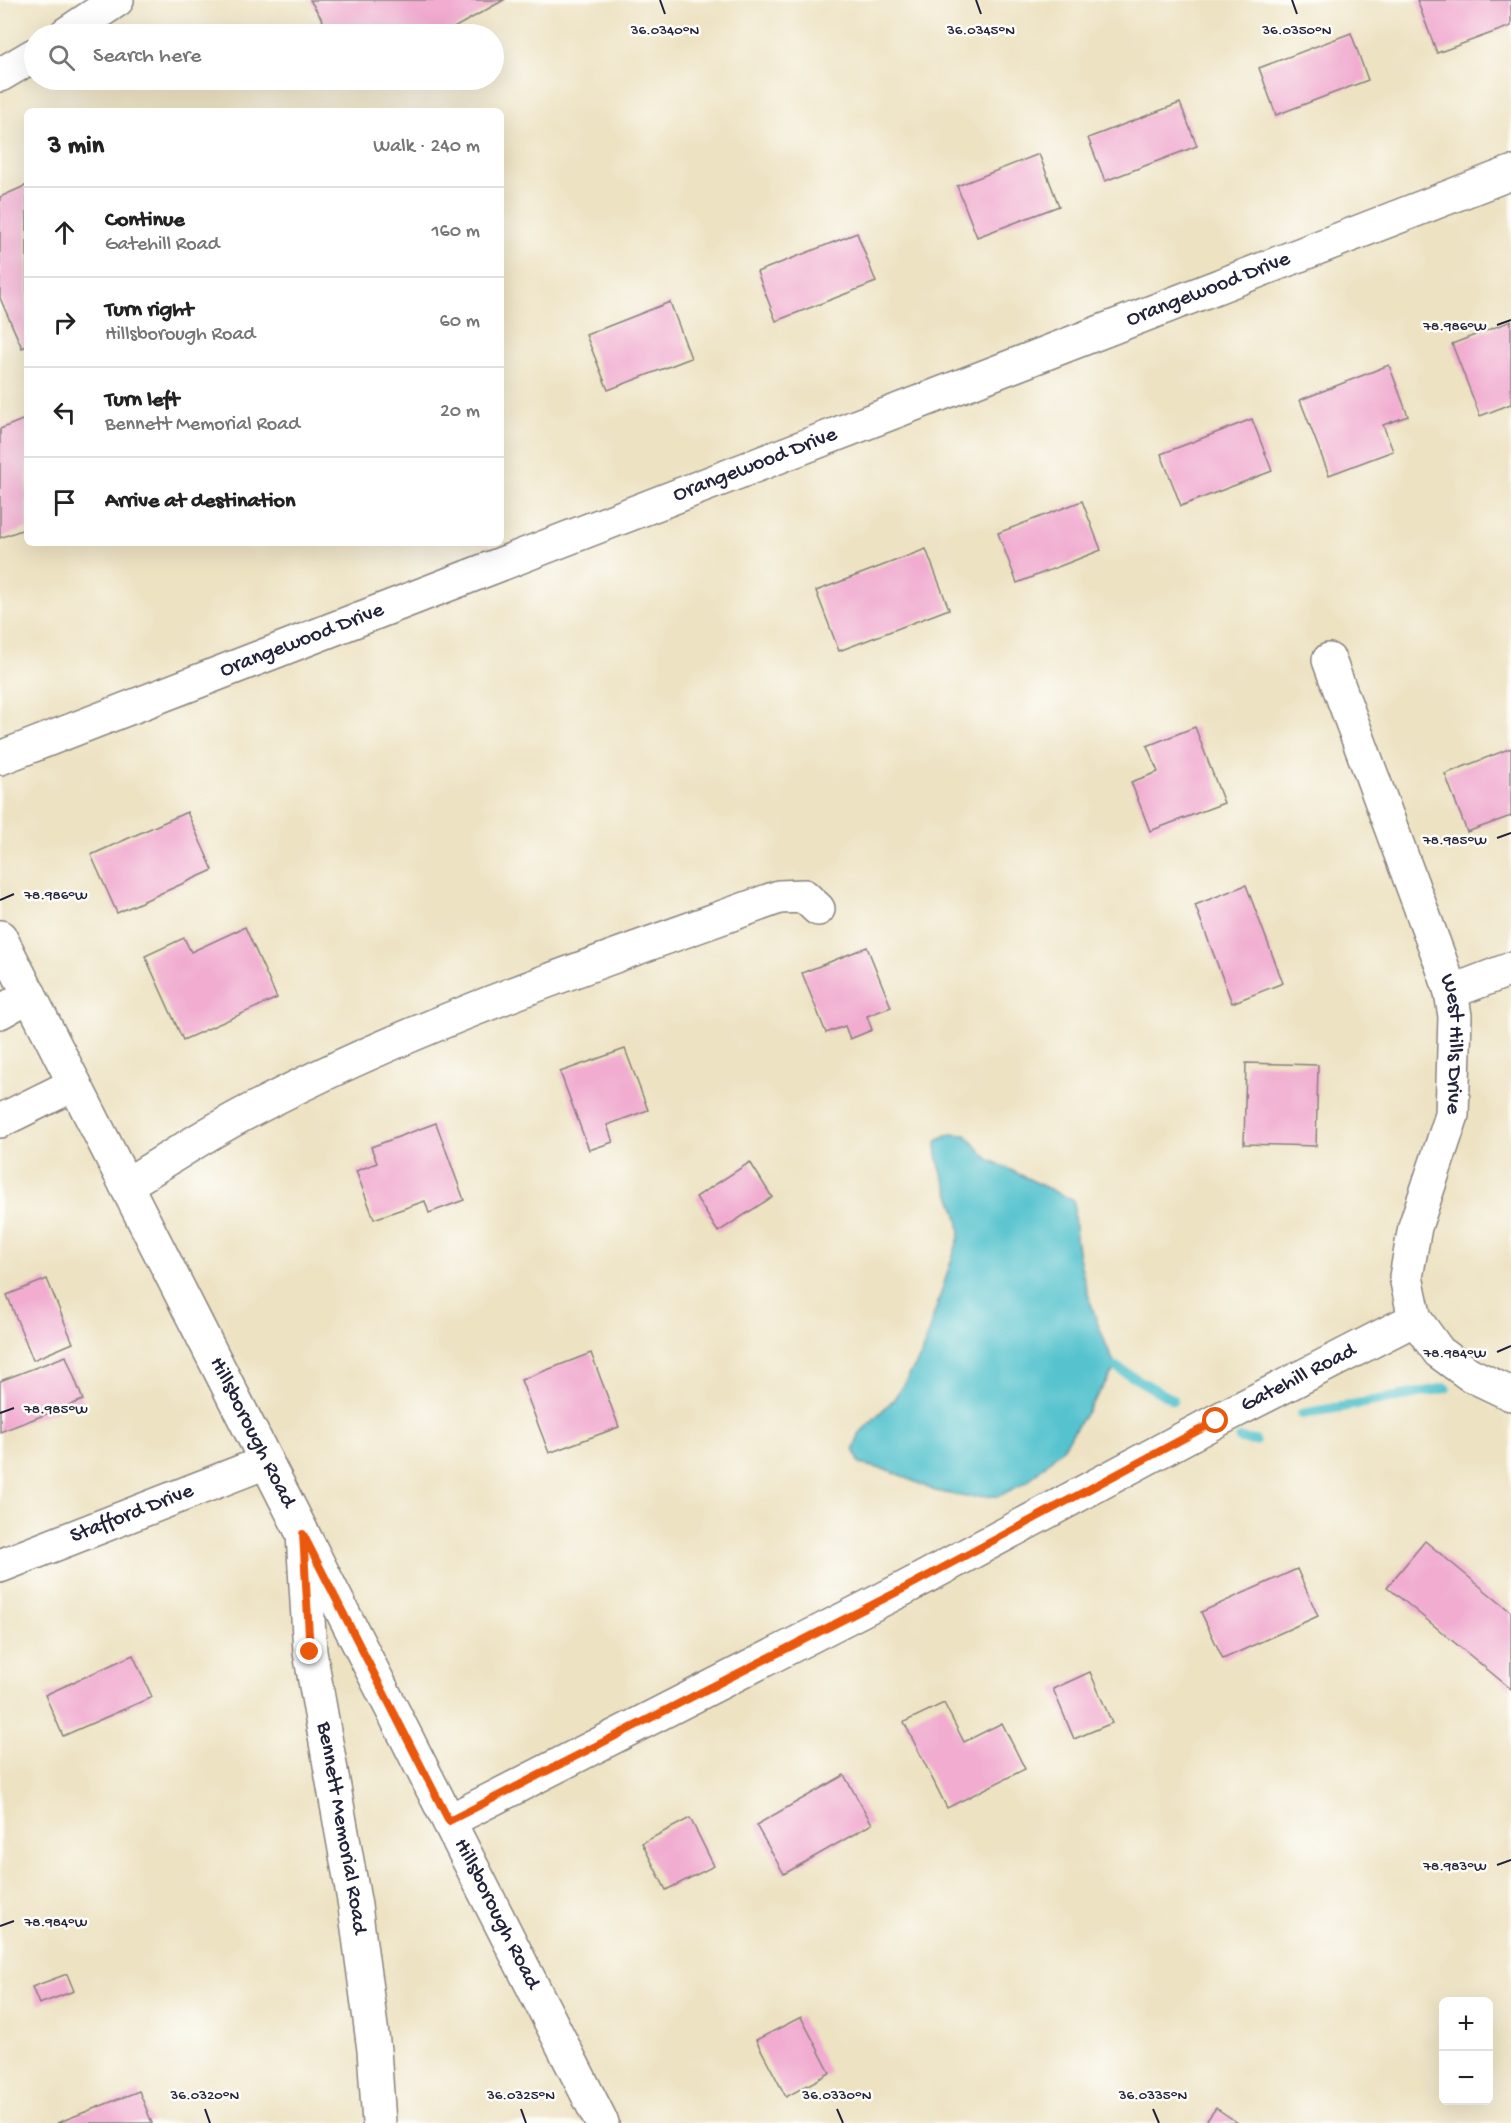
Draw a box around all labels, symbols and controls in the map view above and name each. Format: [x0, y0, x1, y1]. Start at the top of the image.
text: 36.0340°N [630, 22, 699, 40]
text: 36.0345°N [946, 22, 1015, 40]
text: 36.0350°N [1261, 22, 1332, 40]
search box [24, 24, 504, 90]
icon: search [45, 41, 78, 74]
text: Search here [93, 44, 201, 70]
text: 3 min [48, 132, 104, 163]
text: Walk · 240 m [373, 136, 480, 159]
text: Continue [105, 208, 185, 234]
icon: ahead [48, 216, 81, 249]
text: 160 m [431, 221, 480, 244]
text: Gatehill Road [105, 234, 220, 257]
street label: Orangewood Drive [1123, 246, 1295, 334]
text: Turn right [105, 298, 193, 324]
icon: right [48, 306, 81, 339]
text: 60 m [440, 311, 480, 334]
text: 78.986°W [1422, 318, 1487, 336]
text: Hillsborough Road [105, 324, 255, 347]
text: Turn left [105, 388, 179, 414]
icon: left [48, 396, 81, 429]
text: 20 m [440, 401, 480, 424]
text: Bennett Memorial Road [105, 414, 300, 437]
street label: Orangewood Drive [670, 422, 842, 509]
icon: arrive [48, 486, 81, 519]
text: Arrive at destination [105, 489, 295, 515]
street label: Orangewood Drive [217, 597, 388, 684]
text: 78.985°W [1422, 832, 1487, 850]
text: 78.986°W [23, 887, 88, 905]
street label: West Hills Drive [1433, 971, 1468, 1115]
street label: Gatehill Road [1237, 1337, 1363, 1419]
text: 78.984°W [1422, 1345, 1487, 1363]
street label: Hillsborough Road [203, 1353, 302, 1514]
text: 78.985°W [23, 1401, 88, 1419]
route start [1202, 1407, 1228, 1433]
street label: Stafford Drive [67, 1478, 198, 1550]
route end [296, 1638, 322, 1664]
street label: Bennett Memorial Road [309, 1719, 372, 1938]
street label: Hillsborough Road [447, 1835, 546, 1996]
text: 78.983°W [1422, 1858, 1487, 1876]
text: 78.984°W [23, 1914, 88, 1932]
map controls [1439, 1997, 1493, 2105]
button: + [1439, 1997, 1493, 2051]
button: − [1439, 2051, 1493, 2105]
text: 36.0320°N [170, 2087, 240, 2105]
text: 36.0325°N [486, 2087, 555, 2105]
text: 36.0330°N [801, 2087, 872, 2105]
text: 36.0335°N [1118, 2087, 1188, 2105]

